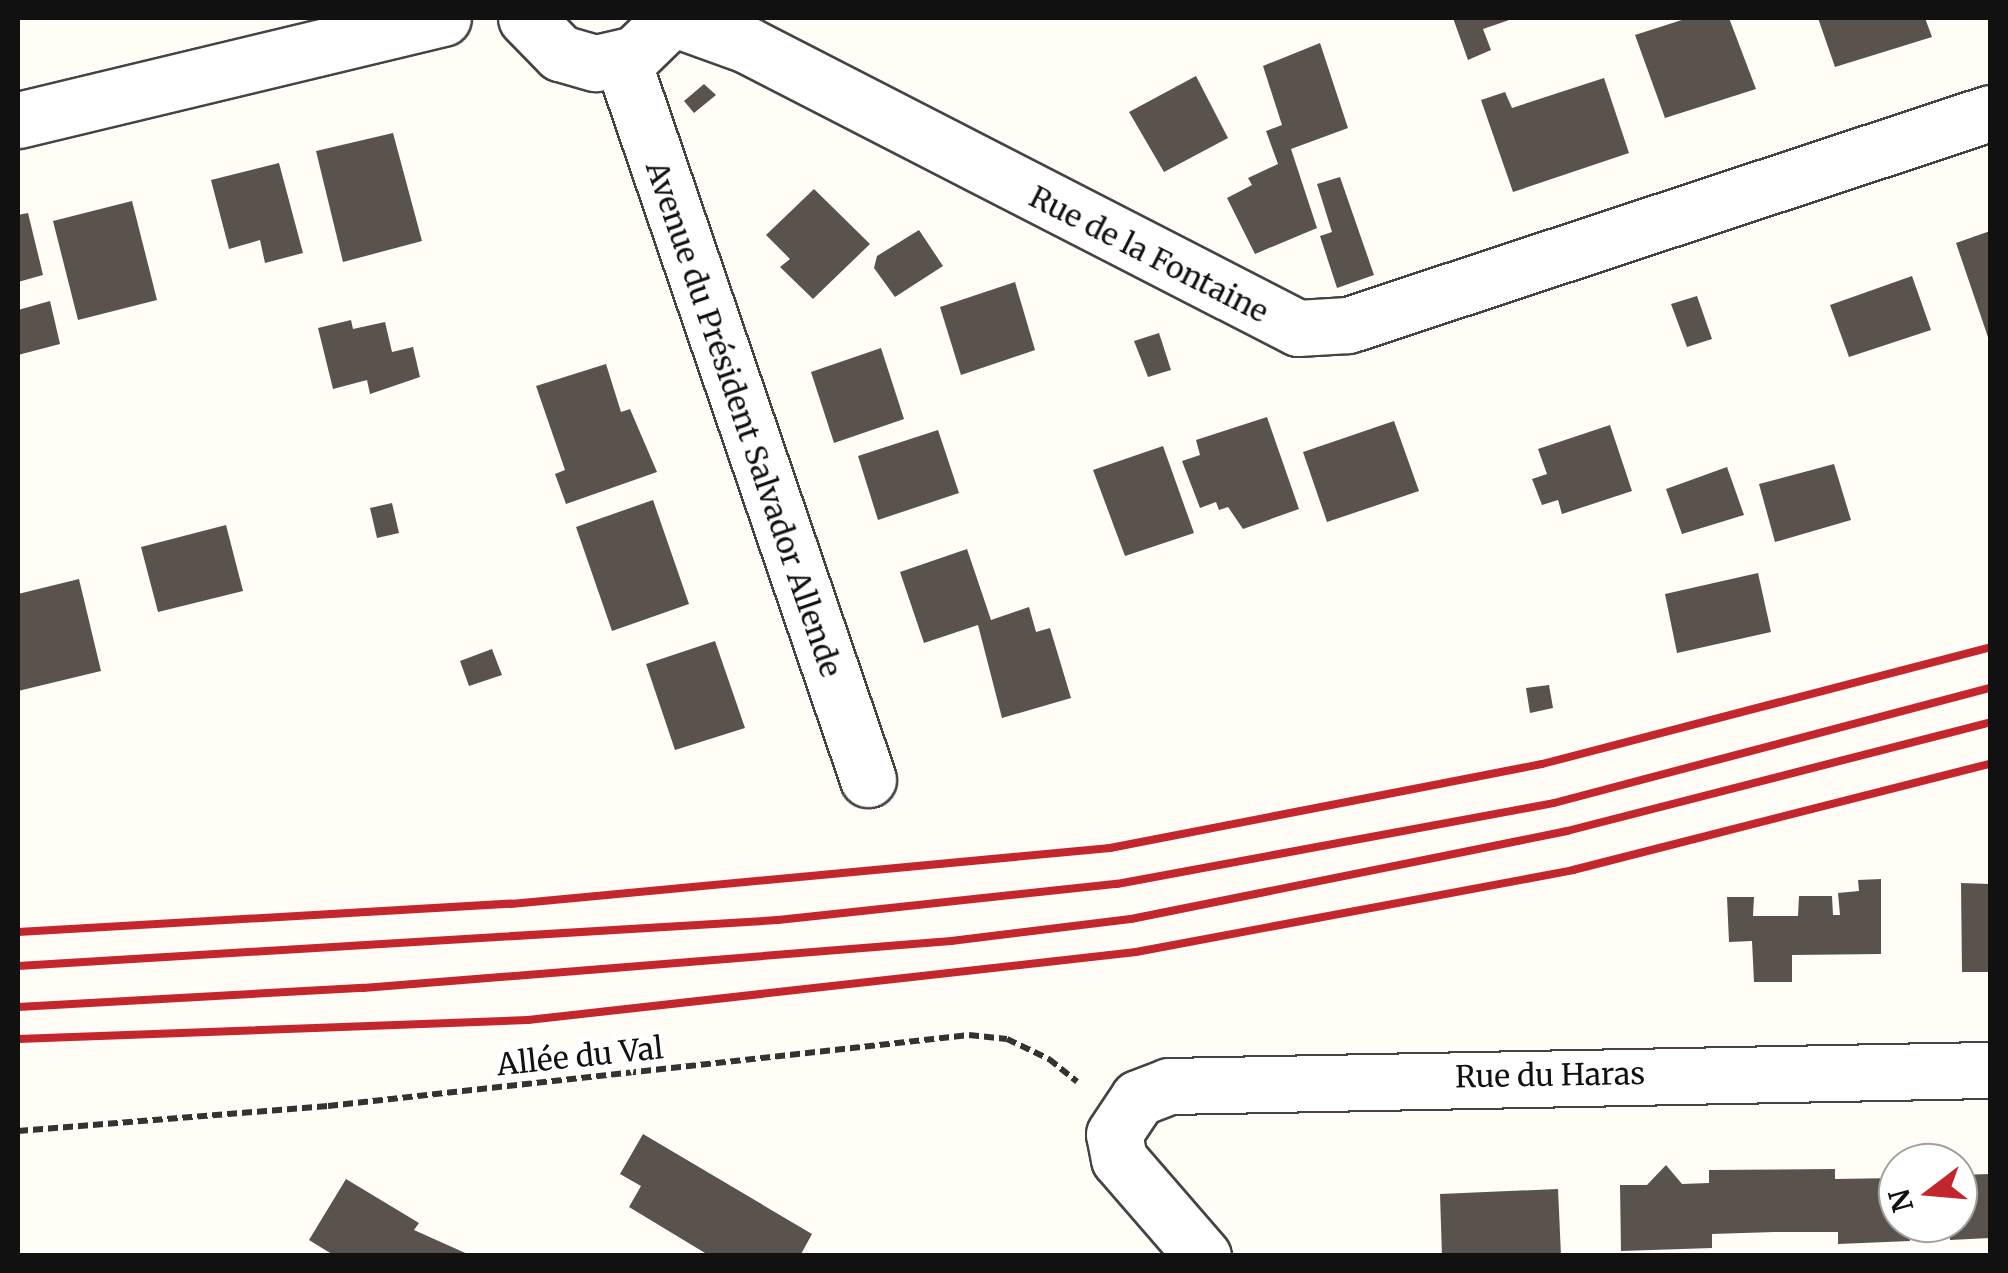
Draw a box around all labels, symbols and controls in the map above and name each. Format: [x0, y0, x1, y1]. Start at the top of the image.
street label: Avenue du Président Salvador Allende [639, 156, 849, 682]
street label: Rue de la Fontaine [1024, 178, 1274, 330]
street label: Allée du Val [495, 1029, 665, 1083]
street label: Rue du Haras [1455, 1055, 1645, 1095]
north arrow [1878, 1143, 1978, 1243]
text: N [1881, 1185, 1921, 1216]

